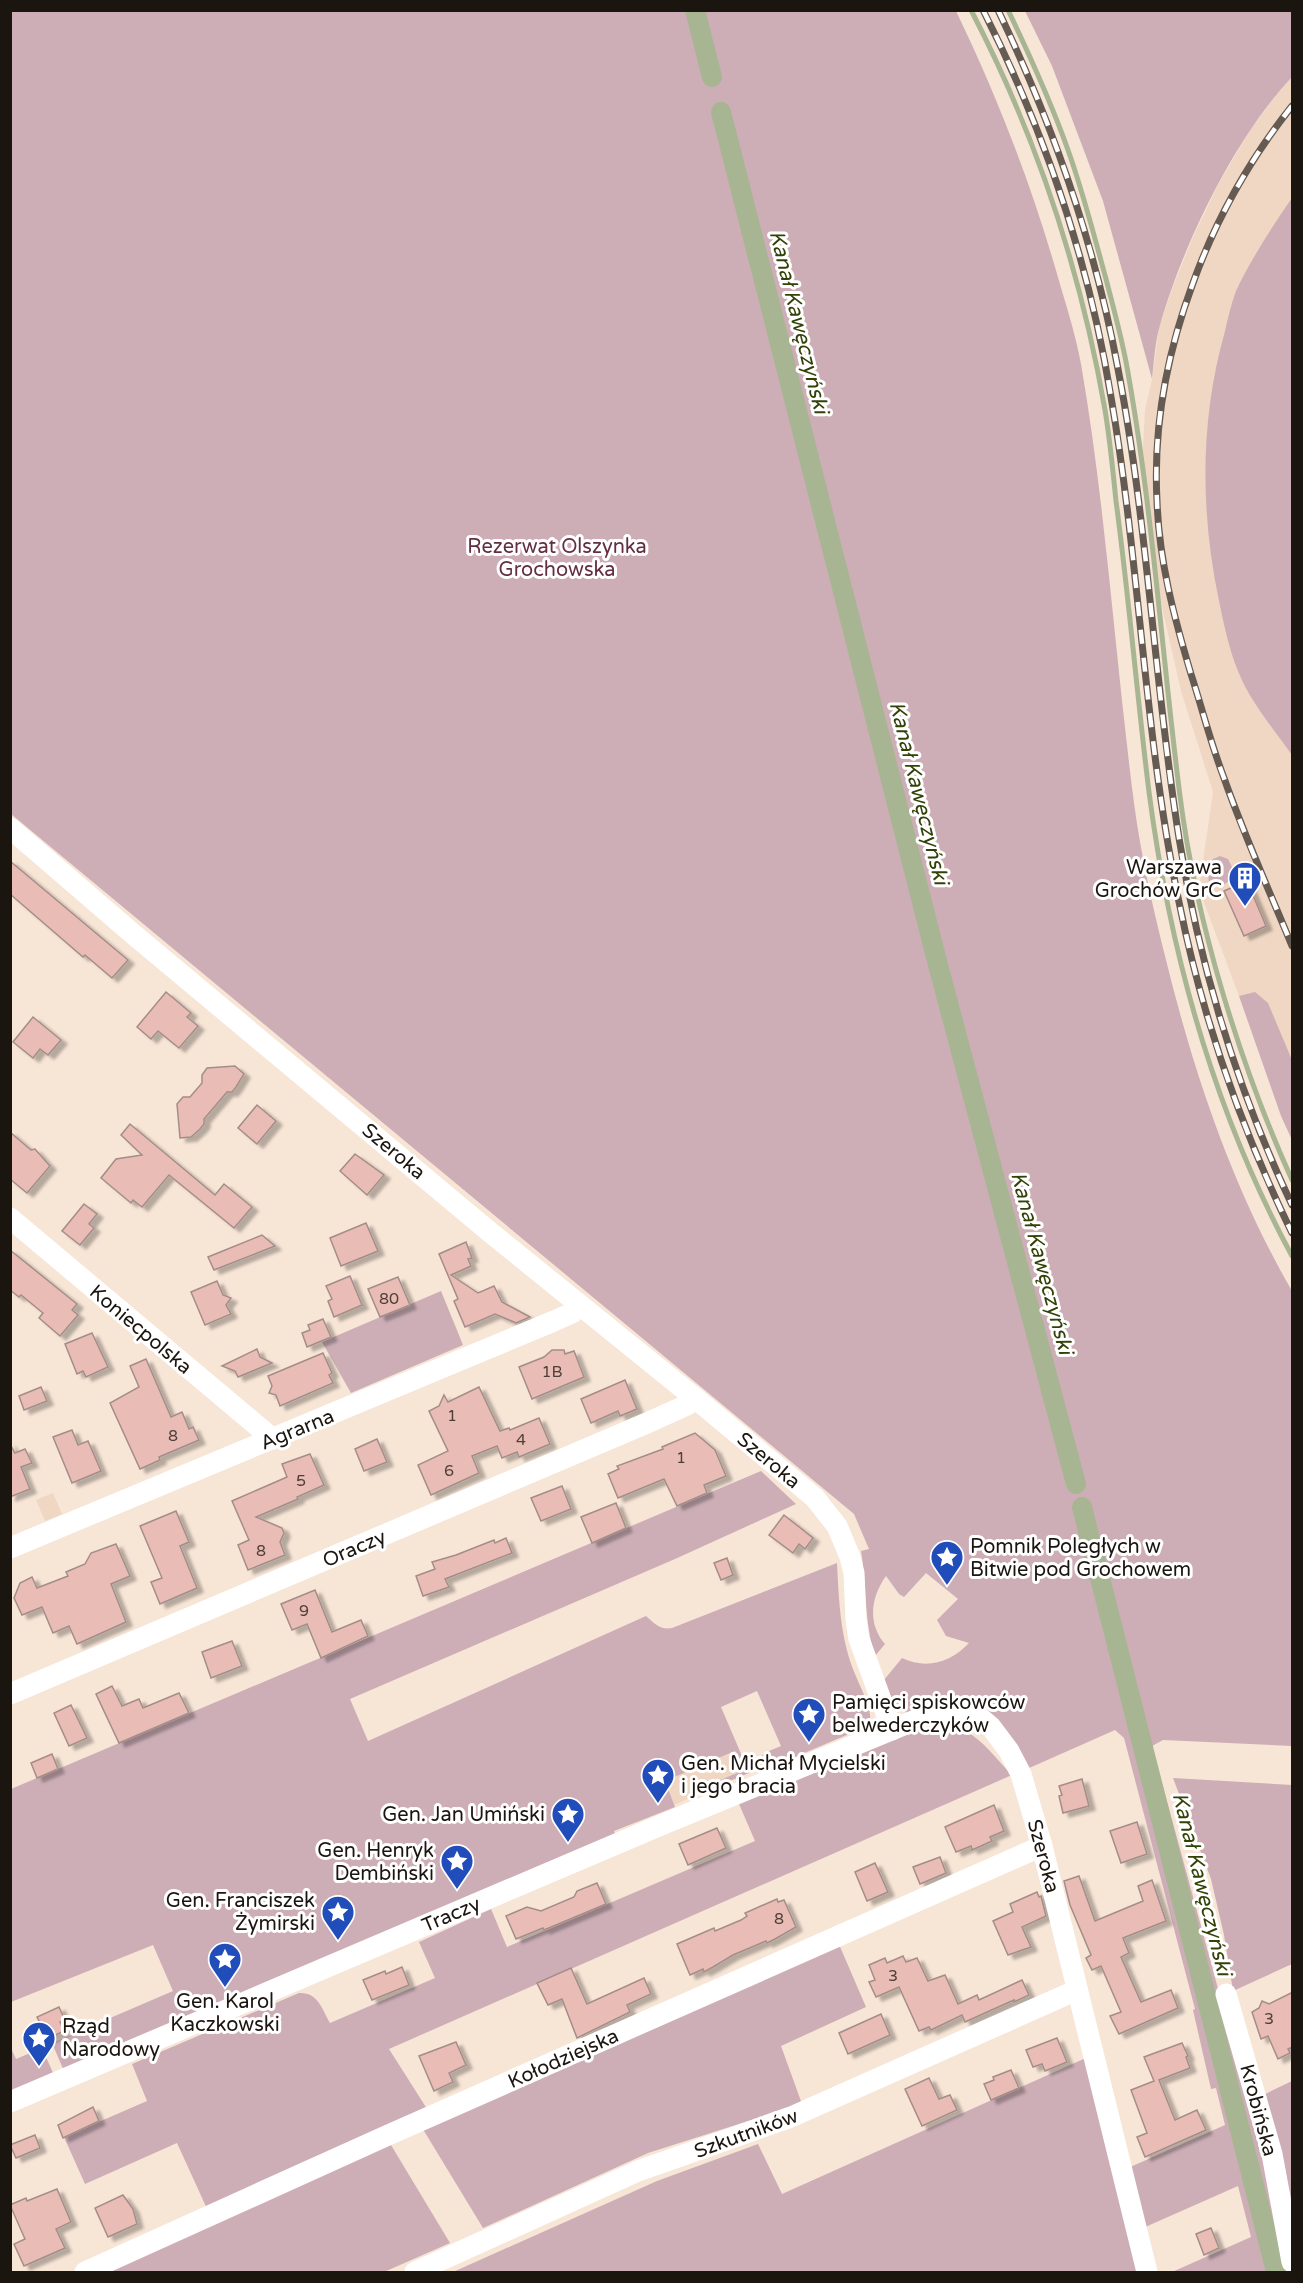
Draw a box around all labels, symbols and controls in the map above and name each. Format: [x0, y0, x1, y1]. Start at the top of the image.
water label: Kanał Kawęczyński [764, 228, 834, 419]
park label: Rezerwat Olszynka Grochowska [467, 535, 647, 582]
water label: Kanał Kawęczyński [884, 699, 954, 890]
place label: Warszawa Grochów GrC [1095, 856, 1222, 903]
building icon: Warszawa Grochów GrC [1227, 860, 1263, 907]
street label: Szeroka [357, 1118, 430, 1185]
water label: Kanał Kawęczyński [1005, 1169, 1079, 1360]
street label: Koniecpolska [84, 1280, 196, 1379]
house number: 80 [379, 1289, 399, 1309]
house number: 1B [541, 1362, 563, 1382]
street label: Agrarna [257, 1404, 338, 1456]
house number: 1 [447, 1406, 457, 1426]
house number: 8 [168, 1426, 178, 1446]
street label: Szeroka [732, 1427, 805, 1494]
house number: 4 [516, 1430, 526, 1450]
house number: 1 [676, 1448, 686, 1468]
house number: 6 [444, 1461, 454, 1481]
house number: 5 [296, 1471, 306, 1491]
street label: Oraczy [319, 1525, 390, 1573]
place label: Pomnik Poległych w Bitwie pod Grochowem [970, 1535, 1191, 1582]
place icon: Pomnik Poległych w Bitwie pod Grochowem [929, 1539, 965, 1586]
house number: 8 [256, 1541, 266, 1561]
house number: 9 [299, 1601, 309, 1621]
place label: Pamięci spiskowców belwederczyków [832, 1691, 1025, 1738]
place icon: Pamięci spiskowców belwederczyków [791, 1696, 827, 1743]
place label: Gen. Michał Mycielski i jego bracia [681, 1752, 886, 1799]
place icon: Gen. Michał Mycielski i jego bracia [640, 1757, 676, 1804]
water label: Kanał Kawęczyński [1167, 1790, 1237, 1981]
place icon: Gen. Jan Umiński [550, 1796, 586, 1843]
place label: Gen. Jan Umiński [382, 1803, 545, 1827]
street label: Szeroka [1022, 1817, 1064, 1896]
place label: Gen. Henryk Dembiński [317, 1839, 434, 1886]
place icon: Gen. Henryk Dembiński [439, 1843, 475, 1890]
place label: Gen. Franciszek Żymirski [166, 1889, 315, 1936]
street label: Traczy [419, 1892, 485, 1938]
place icon: Gen. Franciszek Żymirski [320, 1894, 356, 1941]
house number: 8 [774, 1909, 784, 1929]
place icon: Gen. Karol Kaczkowski [207, 1941, 243, 1988]
house number: 3 [888, 1966, 898, 1986]
place label: Gen. Karol Kaczkowski [170, 1990, 280, 2037]
house number: 3 [1264, 2009, 1274, 2029]
place label: Rząd Narodowy [62, 2015, 160, 2062]
place icon: Rząd Narodowy [21, 2020, 57, 2067]
street label: Kołodziejska [504, 2024, 622, 2094]
street label: Krobińska [1234, 2062, 1282, 2159]
street label: Szkutników [691, 2104, 802, 2164]

